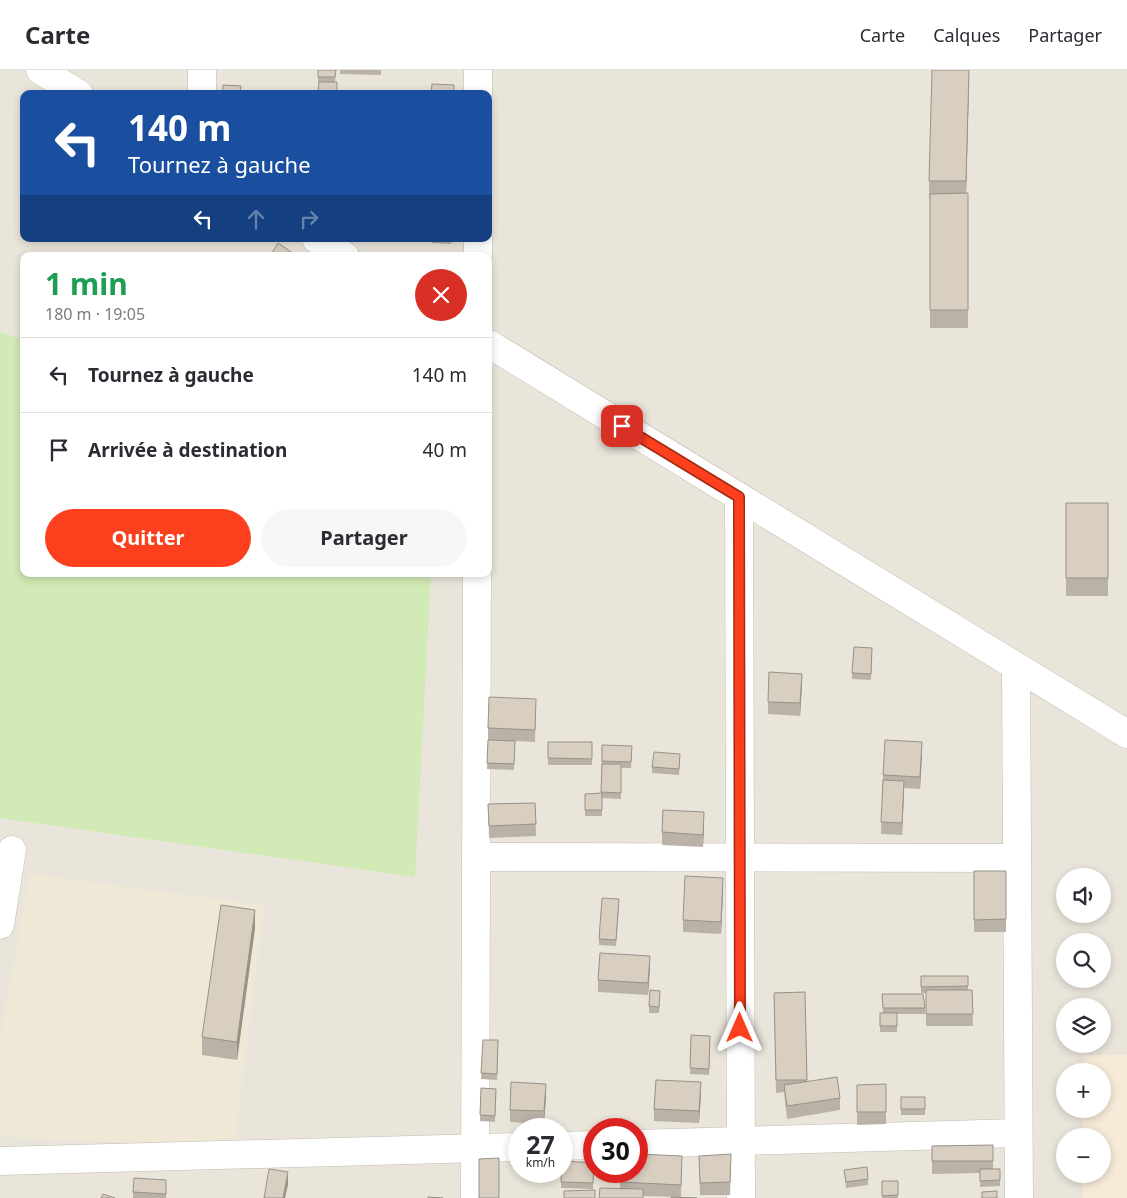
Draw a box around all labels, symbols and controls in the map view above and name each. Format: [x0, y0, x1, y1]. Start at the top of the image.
text: Carte [25, 18, 90, 51]
text: Carte [860, 23, 905, 47]
text: Calques [933, 23, 1000, 47]
text: Partager [1028, 23, 1102, 47]
text: 140 m [128, 104, 231, 151]
icon: left [45, 110, 110, 175]
text: Tournez à gauche [128, 149, 311, 179]
icon: left [189, 205, 217, 233]
icon: ahead [242, 205, 270, 233]
icon: right [295, 205, 323, 233]
text: 1 min [45, 263, 128, 304]
button: close [415, 269, 467, 321]
text: 180 m · 19:05 [45, 303, 145, 325]
icon: left [45, 361, 73, 389]
text: Tournez à gauche [88, 362, 254, 388]
text: 140 m [412, 362, 467, 388]
pin [601, 405, 643, 447]
icon: arrive [608, 412, 636, 440]
icon: arrive [45, 436, 73, 464]
text: Arrivée à destination [88, 437, 287, 463]
text: 40 m [423, 437, 467, 463]
button: Quitter [45, 509, 251, 567]
button: Partager [261, 509, 467, 567]
map controls [1056, 868, 1111, 1183]
button: sound [1056, 868, 1111, 923]
button: search [1056, 933, 1111, 988]
button: layers [1056, 998, 1111, 1053]
position arrow [713, 1001, 765, 1053]
button: + [1056, 1063, 1111, 1118]
speed limit sign: 30 [583, 1118, 648, 1183]
text: 27 [526, 1127, 555, 1161]
button: − [1056, 1128, 1111, 1183]
text: km/h [526, 1154, 555, 1171]

